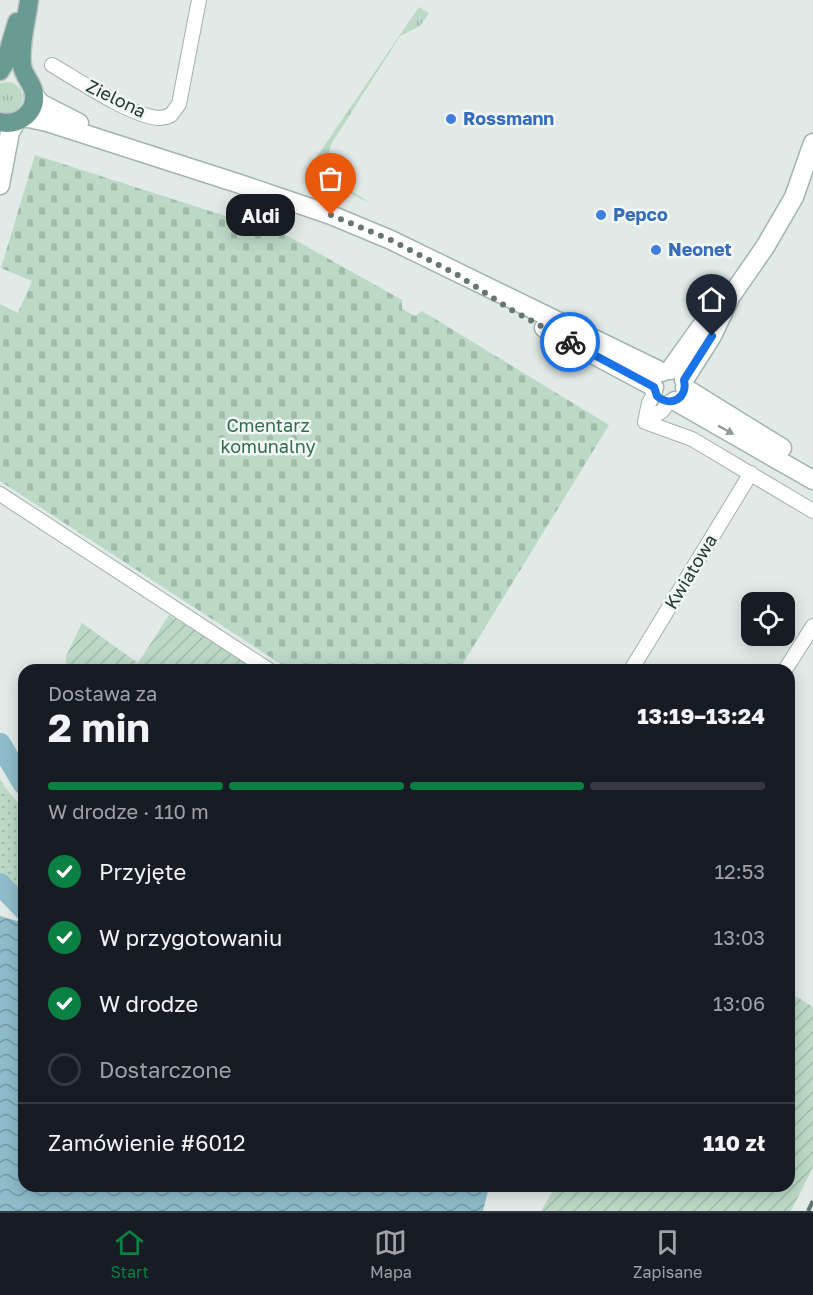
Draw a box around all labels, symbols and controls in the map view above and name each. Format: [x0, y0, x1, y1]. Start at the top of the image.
street label: Zielona [83, 74, 150, 122]
place label: Rossmann [463, 107, 554, 129]
marker: Rossmann [444, 112, 458, 126]
pin [305, 153, 356, 215]
icon: bag [314, 162, 347, 195]
callout: Aldi [226, 194, 295, 236]
text: Aldi [241, 203, 280, 227]
place label: Pepco [613, 203, 668, 225]
marker: Pepco [594, 208, 608, 222]
place label: Neonet [668, 238, 732, 260]
marker: Neonet [649, 243, 663, 257]
pin [686, 274, 737, 336]
icon: home [695, 283, 728, 316]
courier [540, 312, 600, 372]
icon: bike [554, 326, 587, 359]
park label: Cmentarz komunalny [220, 414, 316, 457]
one-way arrow [718, 425, 735, 435]
street label: Kwiatowa [659, 530, 721, 613]
map controls [741, 592, 795, 646]
button: locate [741, 592, 795, 646]
text: Dostawa za [48, 681, 157, 705]
text: 13:19–13:24 [637, 702, 765, 729]
text: 2 min [48, 704, 150, 751]
text: W drodze · 110 m [48, 799, 209, 823]
icon: check [48, 855, 81, 888]
text: Przyjęte [99, 858, 186, 885]
text: 12:53 [714, 859, 765, 883]
icon: check [48, 921, 81, 954]
text: W przygotowaniu [99, 924, 282, 951]
text: 13:03 [714, 925, 765, 949]
icon: check [48, 987, 81, 1020]
text: W drodze [99, 990, 198, 1017]
text: 13:06 [713, 991, 765, 1015]
text: Dostarczone [99, 1056, 232, 1083]
text: Zamówienie #6012 [48, 1129, 246, 1156]
text: 110 zł [703, 1129, 765, 1156]
tab: Start [111, 1226, 149, 1282]
tab: Mapa [370, 1226, 412, 1282]
tab: Zapisane [633, 1226, 702, 1282]

